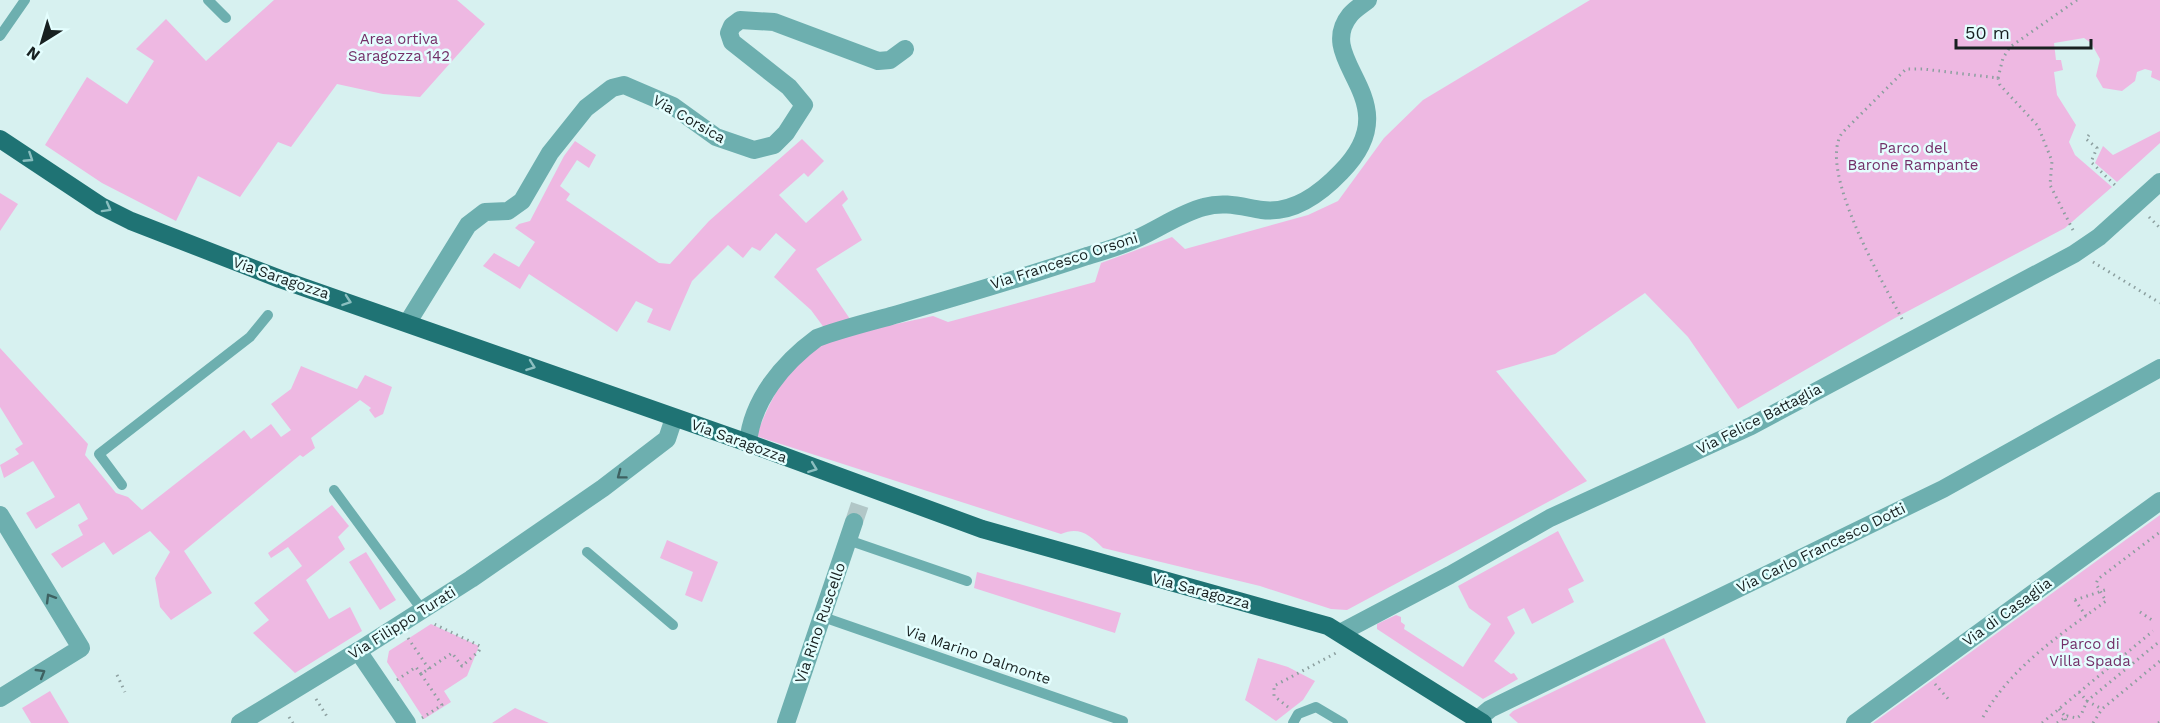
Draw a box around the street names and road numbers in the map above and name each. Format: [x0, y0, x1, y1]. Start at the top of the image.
street label: Via Corsica [649, 91, 729, 147]
street label: Via Francesco Orsoni [988, 229, 1140, 293]
street label: Via Saragozza [230, 253, 332, 303]
street label: Via Felice Battaglia [1694, 379, 1825, 458]
street label: Via Saragozza [689, 415, 790, 467]
street label: Via Carlo Francesco Dotti [1734, 499, 1908, 597]
street label: Via Rino Ruscello [791, 560, 849, 686]
street label: Via Saragozza [1150, 569, 1252, 613]
street label: Via di Casaglia [1959, 573, 2055, 650]
street label: Via Filippo Turati [345, 583, 459, 663]
street label: Via Marino Dalmonte [903, 622, 1053, 688]

